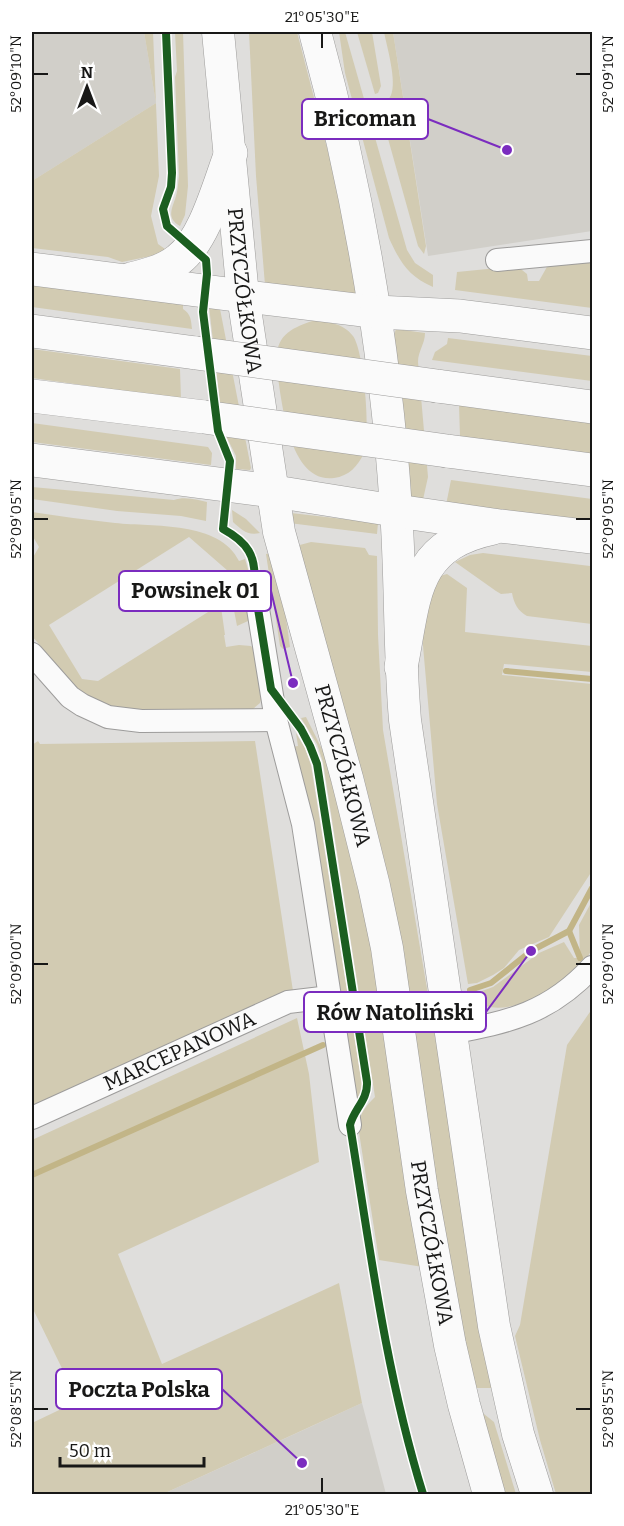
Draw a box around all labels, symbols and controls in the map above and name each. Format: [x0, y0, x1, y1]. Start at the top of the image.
text: 21°05'30"E [285, 8, 359, 26]
text: 52°09'10"N [7, 35, 25, 113]
text: 52°09'10"N [599, 35, 617, 113]
north arrow [57, 57, 117, 117]
text: N [81, 63, 93, 82]
callout: Bricoman [302, 99, 428, 139]
text: Bricoman [314, 105, 416, 132]
street label: PRZYCZÓŁKOWA [222, 206, 268, 376]
text: 52°09'05"N [7, 479, 25, 559]
text: 52°09'05"N [599, 479, 617, 559]
callout: Powsinek 01 [119, 571, 271, 611]
text: Powsinek 01 [131, 577, 259, 604]
street label: PRZYCZÓŁKOWA [309, 681, 377, 850]
text: 52°09'00"N [7, 923, 25, 1005]
text: 52°09'00"N [599, 923, 617, 1005]
callout: Rów Natoliński [304, 992, 486, 1032]
text: Rów Natoliński [316, 999, 474, 1026]
street label: MARCEPANOWA [100, 1005, 260, 1097]
street label: PRZYCZÓŁKOWA [405, 1159, 459, 1327]
callout: Poczta Polska [56, 1369, 222, 1409]
text: 52°08'55"N [7, 1370, 25, 1448]
text: 52°08'55"N [599, 1370, 617, 1448]
text: Poczta Polska [68, 1376, 210, 1403]
scale bar [60, 1430, 204, 1468]
text: 50 m [69, 1440, 111, 1462]
text: 21°05'30"E [285, 1501, 359, 1519]

